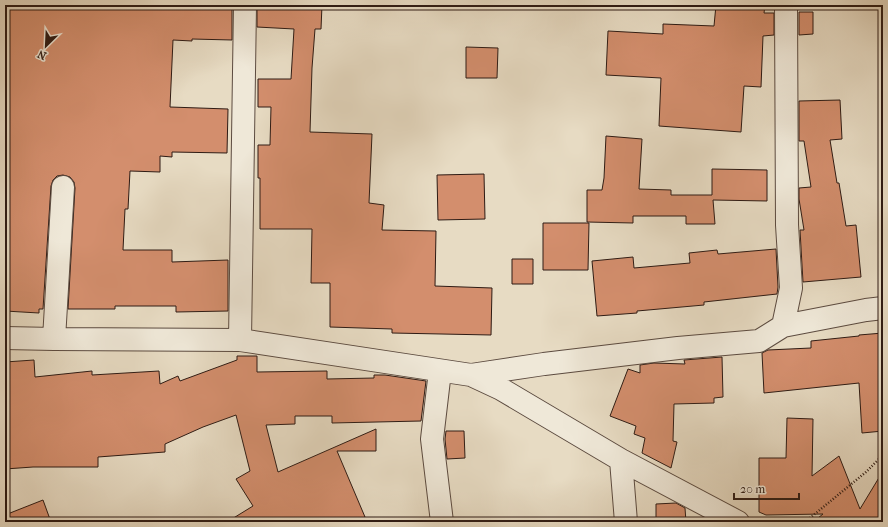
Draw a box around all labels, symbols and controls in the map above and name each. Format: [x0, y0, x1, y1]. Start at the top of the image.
north arrow [26, 26, 66, 66]
text: N [35, 47, 49, 62]
scale bar [734, 475, 799, 501]
text: 20 m [740, 482, 765, 496]

